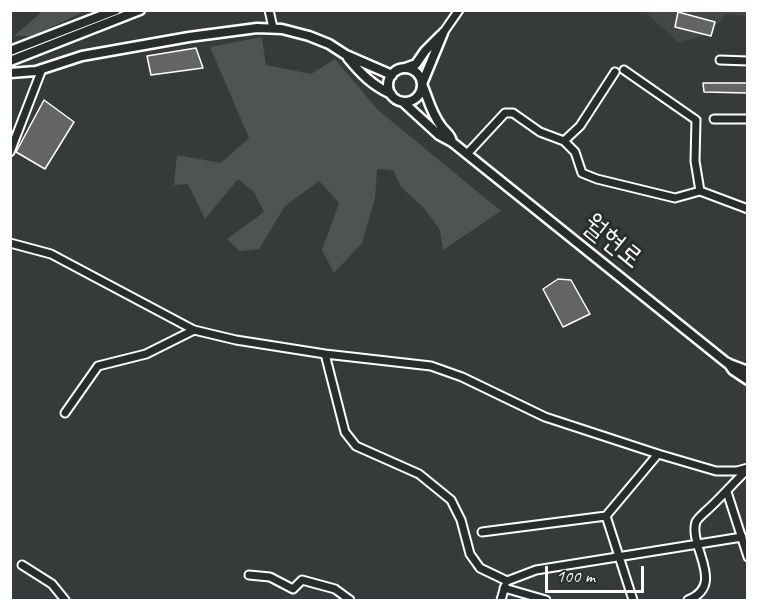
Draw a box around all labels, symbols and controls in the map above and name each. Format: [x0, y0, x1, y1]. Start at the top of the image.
street label: 월현로 [575, 208, 649, 276]
scale bar [548, 554, 647, 592]
text: 100 m [556, 565, 595, 587]

